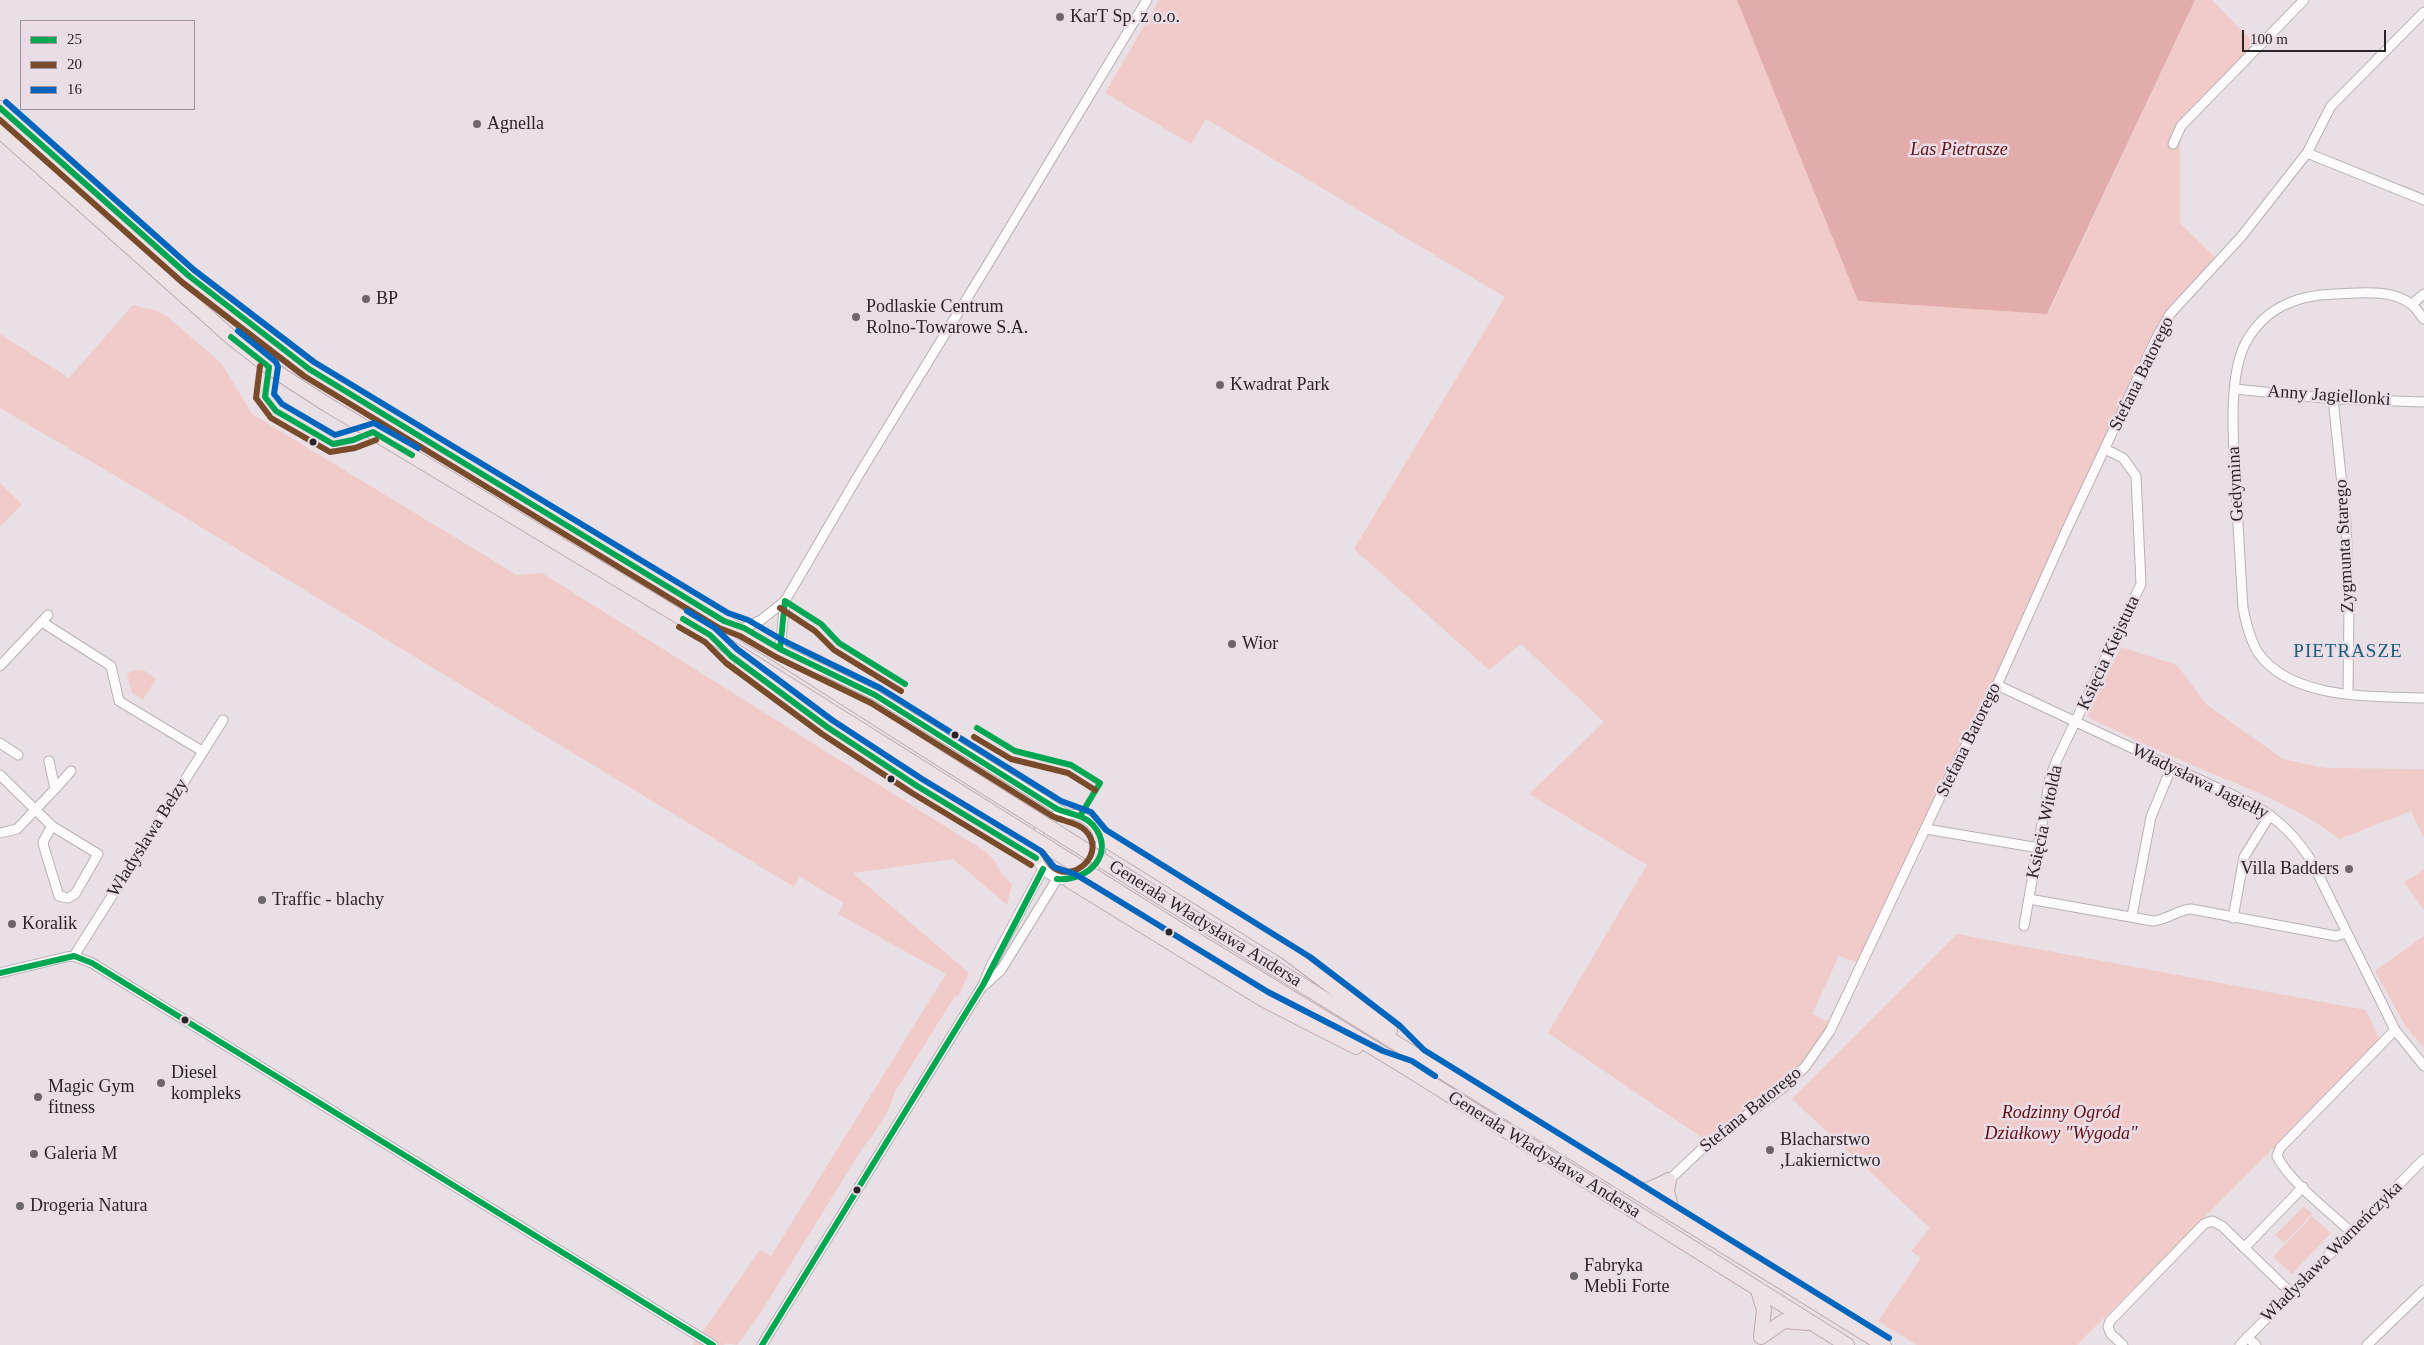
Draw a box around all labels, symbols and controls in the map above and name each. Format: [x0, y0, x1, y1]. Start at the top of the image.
place label: KarT Sp. z o.o. [1070, 6, 1180, 28]
marker: KarT Sp. z o.o. [1054, 11, 1066, 23]
legend [20, 20, 195, 110]
scale bar [2244, 20, 2388, 52]
text: 25 [67, 31, 82, 47]
text: 100 m [2250, 31, 2288, 47]
text: 20 [67, 56, 82, 72]
text: 16 [67, 81, 82, 97]
place label: Agnella [487, 113, 544, 135]
marker: Agnella [471, 118, 483, 130]
park label: Las Pietrasze [1910, 139, 2008, 161]
place label: BP [376, 288, 398, 310]
marker: BP [360, 293, 372, 305]
place label: Podlaskie Centrum Rolno-Towarowe S.A. [866, 296, 1028, 338]
marker: Podlaskie Centrum Rolno-Towarowe S.A. [850, 311, 862, 323]
street label: Stefana Batorego [2105, 313, 2179, 435]
place label: Kwadrat Park [1230, 374, 1329, 396]
marker: Kwadrat Park [1214, 379, 1226, 391]
street label: Anny Jagiellonki [2267, 381, 2391, 411]
unlabelled marker [308, 437, 318, 447]
street label: Gedymina [2223, 446, 2249, 522]
street label: Zygmunta Starego [2331, 479, 2359, 613]
street label: Księcia Kiejstuta [2073, 592, 2145, 714]
place label: Wior [1242, 633, 1278, 655]
marker: Wior [1226, 638, 1238, 650]
district label: PIETRASZE [2292, 641, 2404, 663]
street label: Stefana Batorego [1932, 679, 2006, 801]
unlabelled marker [950, 730, 960, 740]
street label: Władysława Jagiełły [2128, 740, 2272, 824]
street label: Księcia Witolda [2022, 763, 2068, 881]
unlabelled marker [886, 774, 896, 784]
street label: Władysława Bełzy [103, 775, 193, 901]
street label: Generała Władysława Andersa [1105, 856, 1305, 992]
place label: Villa Badders [2241, 858, 2339, 880]
marker: Villa Badders [2343, 863, 2355, 875]
place label: Traffic - blachy [272, 889, 384, 911]
marker: Traffic - blachy [256, 894, 268, 906]
place label: Koralik [22, 913, 77, 935]
marker: Koralik [6, 918, 18, 930]
unlabelled marker [1164, 927, 1174, 937]
unlabelled marker [180, 1015, 190, 1025]
place label: Diesel kompleks [171, 1062, 241, 1104]
street label: Stefana Batorego [1696, 1062, 1806, 1158]
place label: Magic Gym fitness [48, 1076, 134, 1118]
marker: Diesel kompleks [155, 1077, 167, 1089]
street label: Generała Władysława Andersa [1444, 1087, 1644, 1223]
marker: Magic Gym fitness [32, 1091, 44, 1103]
park label: Rodzinny Ogród Działkowy "Wygoda" [1985, 1102, 2137, 1144]
place label: Blacharstwo ,Lakiernictwo [1780, 1129, 1880, 1172]
place label: Galeria M [44, 1143, 117, 1165]
marker: Blacharstwo ,Lakiernictwo [1764, 1144, 1776, 1156]
marker: Galeria M [28, 1148, 40, 1160]
street label: Władysława Warneńczyka [2257, 1177, 2407, 1327]
unlabelled marker [852, 1185, 862, 1195]
place label: Drogeria Natura [30, 1195, 147, 1217]
marker: Drogeria Natura [14, 1200, 26, 1212]
place label: Fabryka Mebli Forte [1584, 1255, 1669, 1298]
marker: Fabryka Mebli Forte [1568, 1270, 1580, 1282]

